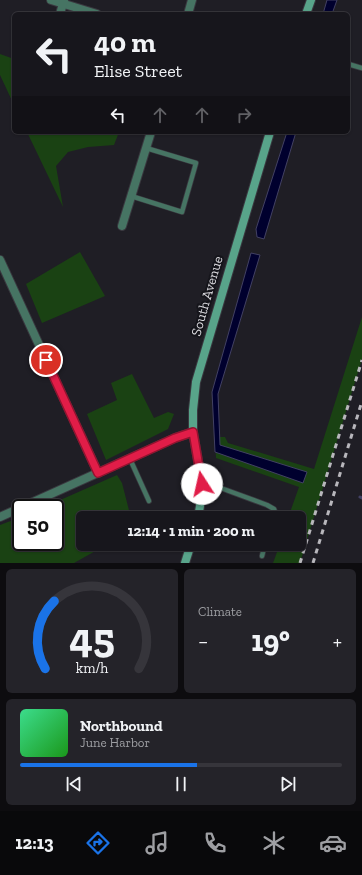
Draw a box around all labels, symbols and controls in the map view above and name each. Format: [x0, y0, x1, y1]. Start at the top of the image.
text: 40 m [94, 26, 156, 59]
icon: left [28, 28, 80, 80]
text: Elise Street [94, 60, 182, 82]
icon: left [107, 104, 129, 126]
icon: ahead [149, 104, 171, 126]
icon: ahead [191, 104, 213, 126]
icon: right [233, 104, 255, 126]
street label: South Avenue [187, 254, 227, 338]
pin [29, 343, 63, 377]
icon: arrive [35, 349, 57, 371]
position arrow [181, 463, 223, 505]
speed limit sign: 50 [12, 499, 64, 551]
text: 12:14 · 1 min · 200 m [127, 522, 255, 540]
text: Climate [198, 604, 242, 619]
text: 45 [69, 613, 115, 663]
text: 19° [251, 623, 290, 659]
text: − [198, 628, 208, 655]
text: + [333, 628, 342, 655]
text: km/h [76, 660, 108, 677]
text: Northbound [80, 717, 163, 735]
text: June Harbor [80, 735, 150, 750]
icon: previous [63, 773, 85, 795]
icon: pause [170, 773, 192, 795]
icon: next [277, 773, 299, 795]
icon: directions [84, 829, 112, 857]
icon: music [143, 829, 171, 857]
icon: phone [201, 829, 229, 857]
icon: climate [260, 829, 288, 857]
icon: car [319, 829, 347, 857]
text: 12:13 [15, 832, 54, 854]

